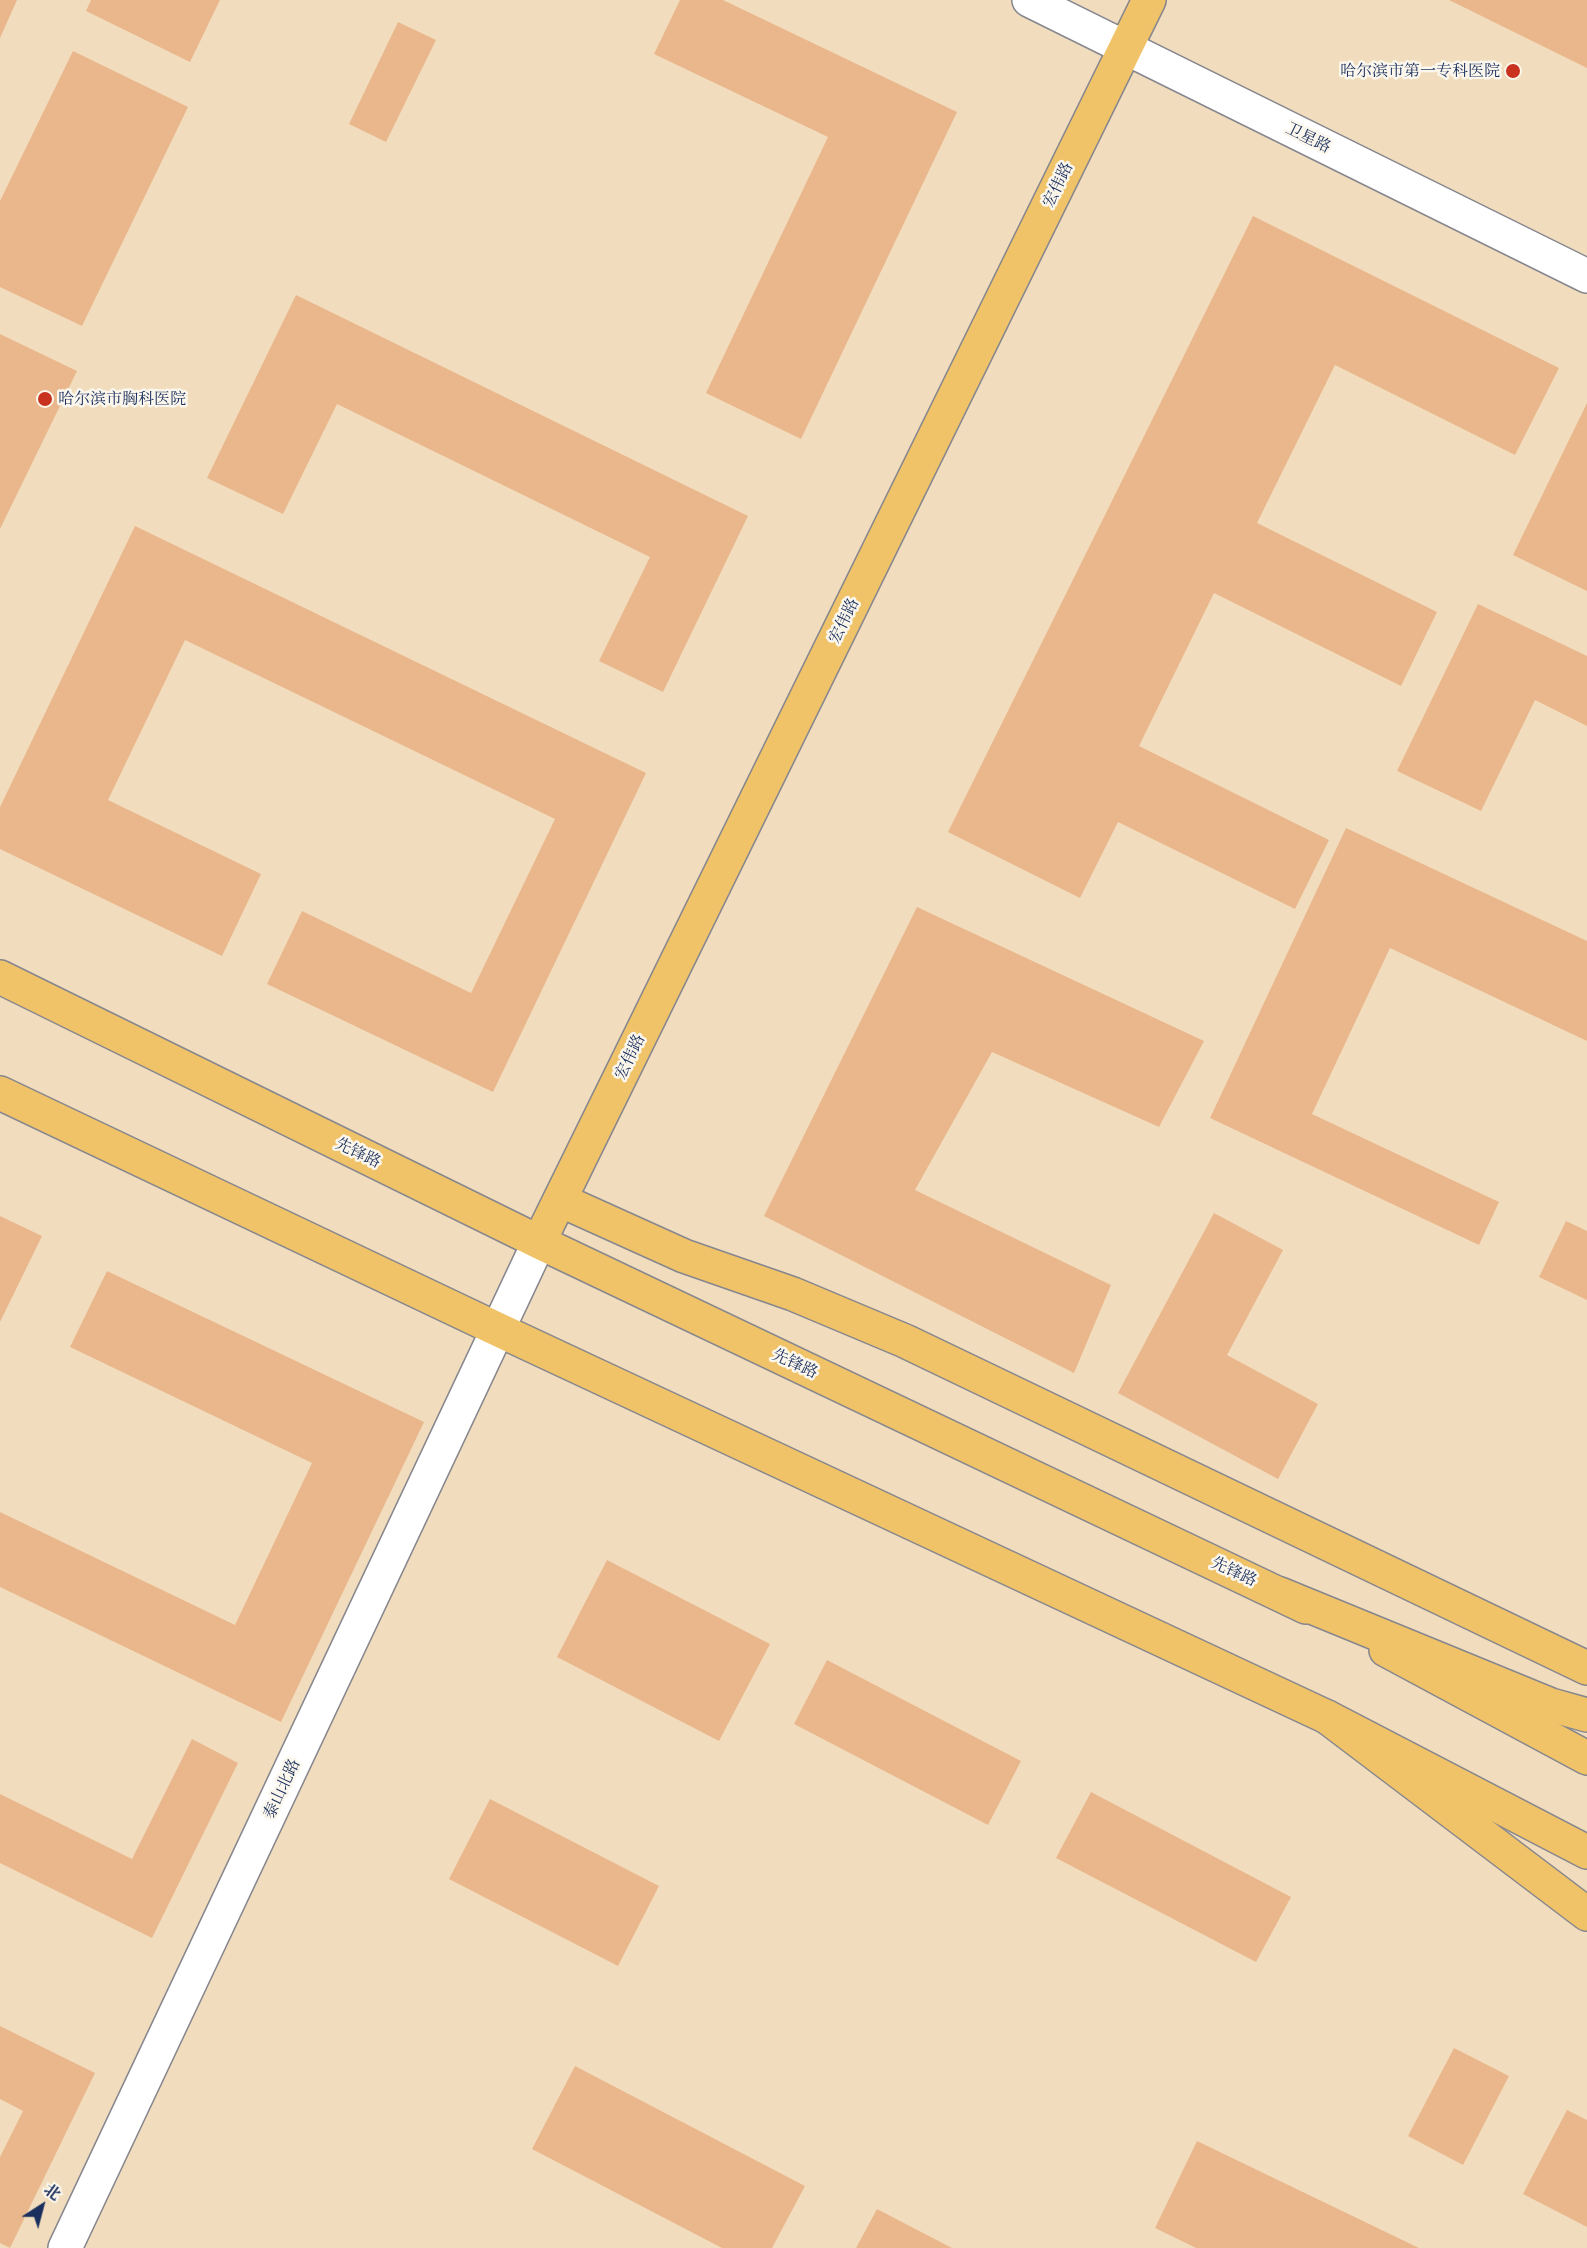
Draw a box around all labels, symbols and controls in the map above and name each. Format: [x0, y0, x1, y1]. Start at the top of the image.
place label: 哈尔滨市第一专科医院 [1340, 61, 1500, 81]
marker: 哈尔滨市第一专科医院 [1504, 62, 1522, 80]
street label: 卫星路 [1282, 119, 1334, 157]
street label: 宏伟路 [1039, 159, 1077, 211]
place label: 哈尔滨市胸科医院 [58, 389, 186, 409]
marker: 哈尔滨市胸科医院 [36, 390, 54, 408]
street label: 宏伟路 [825, 595, 863, 647]
street label: 宏伟路 [611, 1031, 649, 1083]
street label: 先锋路 [332, 1134, 384, 1172]
street label: 先锋路 [769, 1345, 821, 1383]
street label: 先锋路 [1208, 1553, 1260, 1591]
street label: 泰山北路 [260, 1756, 304, 1822]
north arrow [12, 2176, 72, 2236]
text: 北 [40, 2179, 65, 2204]

